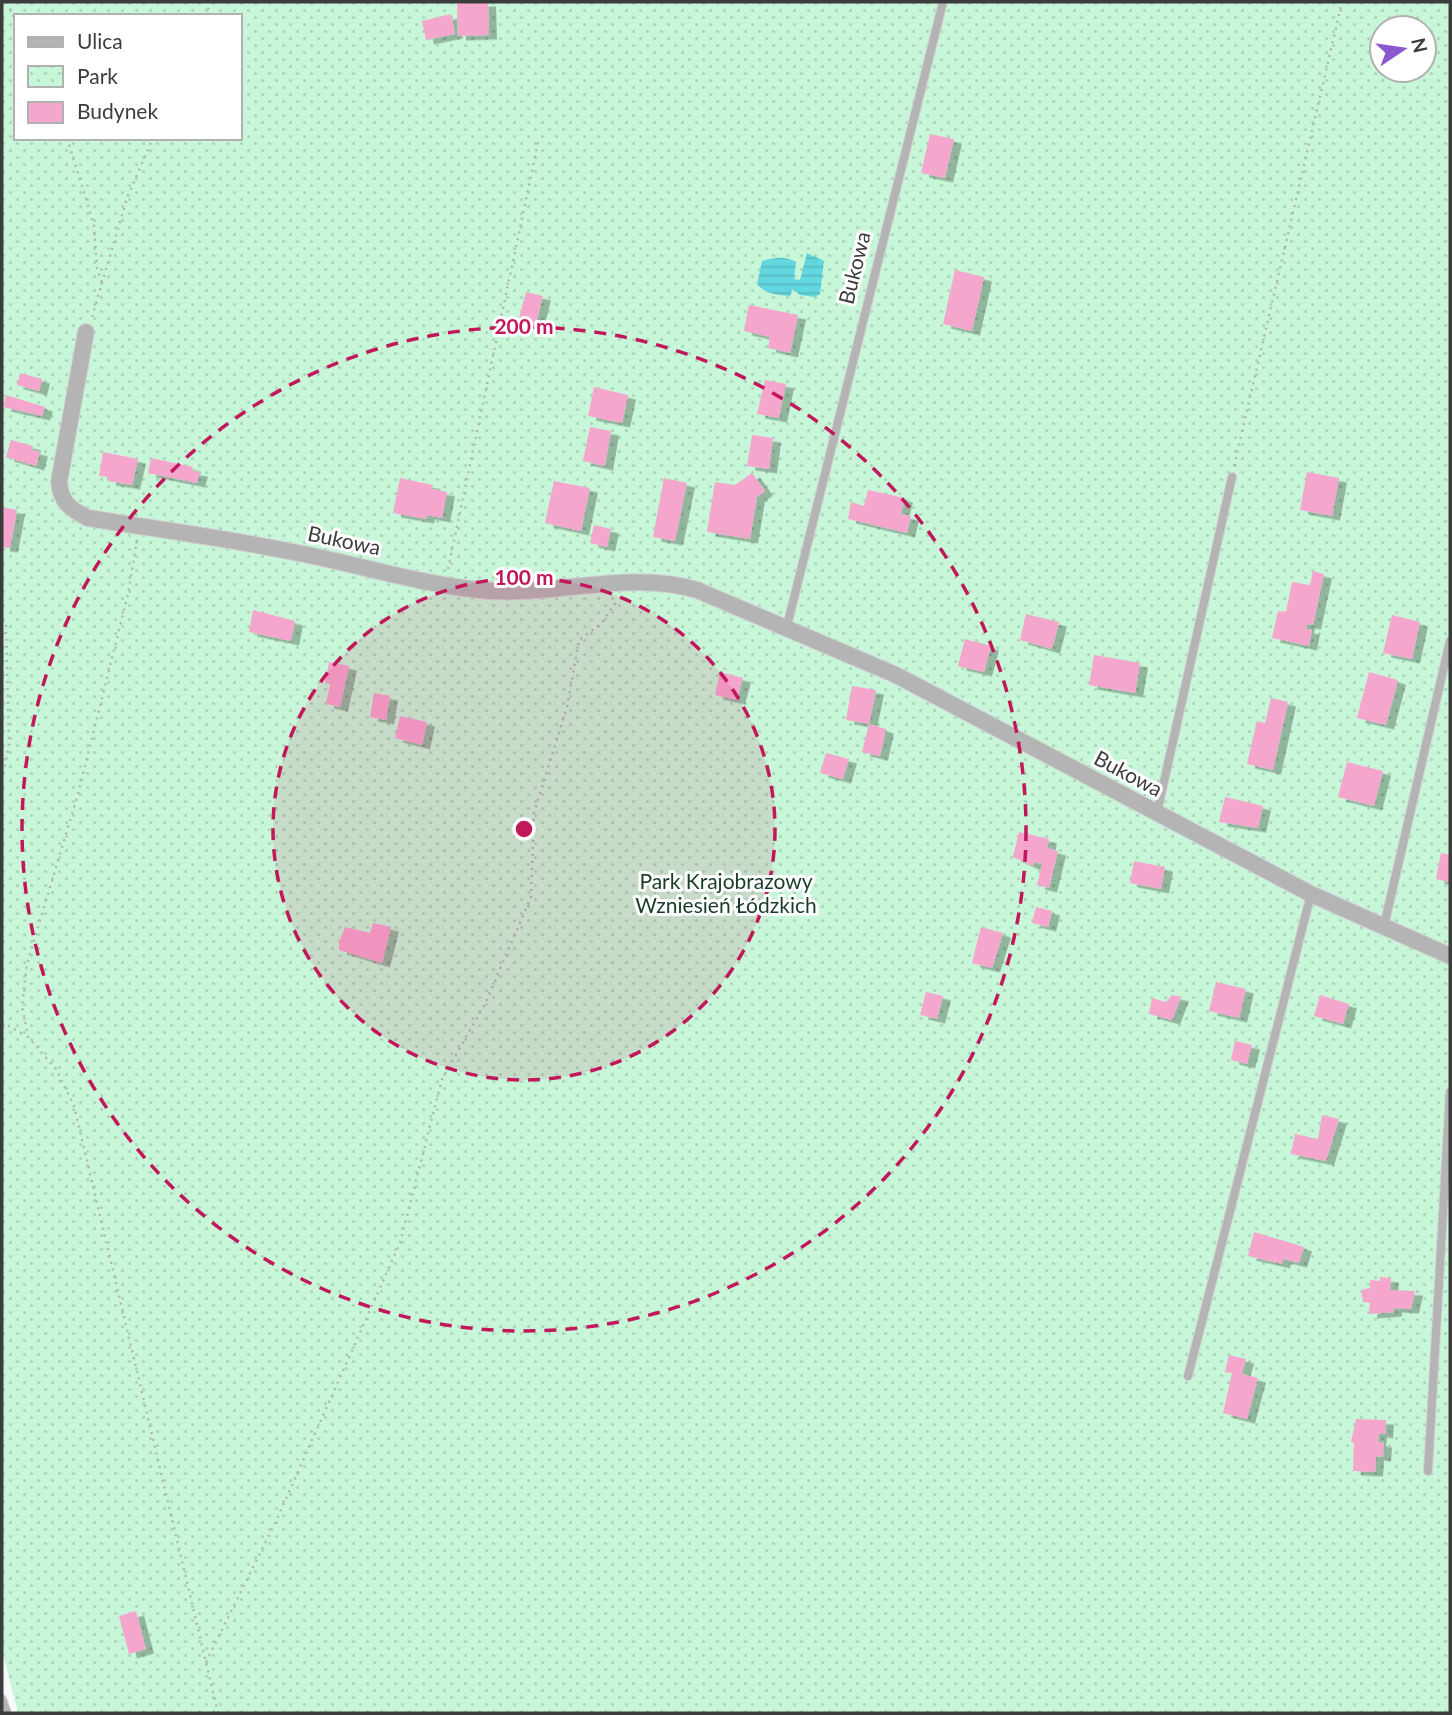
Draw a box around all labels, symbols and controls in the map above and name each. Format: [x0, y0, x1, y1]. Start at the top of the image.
legend [14, 14, 242, 140]
north arrow [1368, 14, 1438, 84]
text: Ulica [77, 28, 123, 53]
text: N [1407, 35, 1433, 55]
text: Park [77, 63, 118, 88]
text: Budynek [77, 98, 158, 123]
street label: Bukowa [833, 229, 875, 306]
text: 200 m [494, 313, 554, 338]
street label: Bukowa [306, 520, 383, 559]
text: 100 m [494, 564, 554, 589]
street label: Bukowa [1090, 744, 1167, 801]
centre of rings [512, 817, 536, 841]
park label: Park Krajobrazowy Wzniesień Łódzkich [635, 868, 817, 917]

